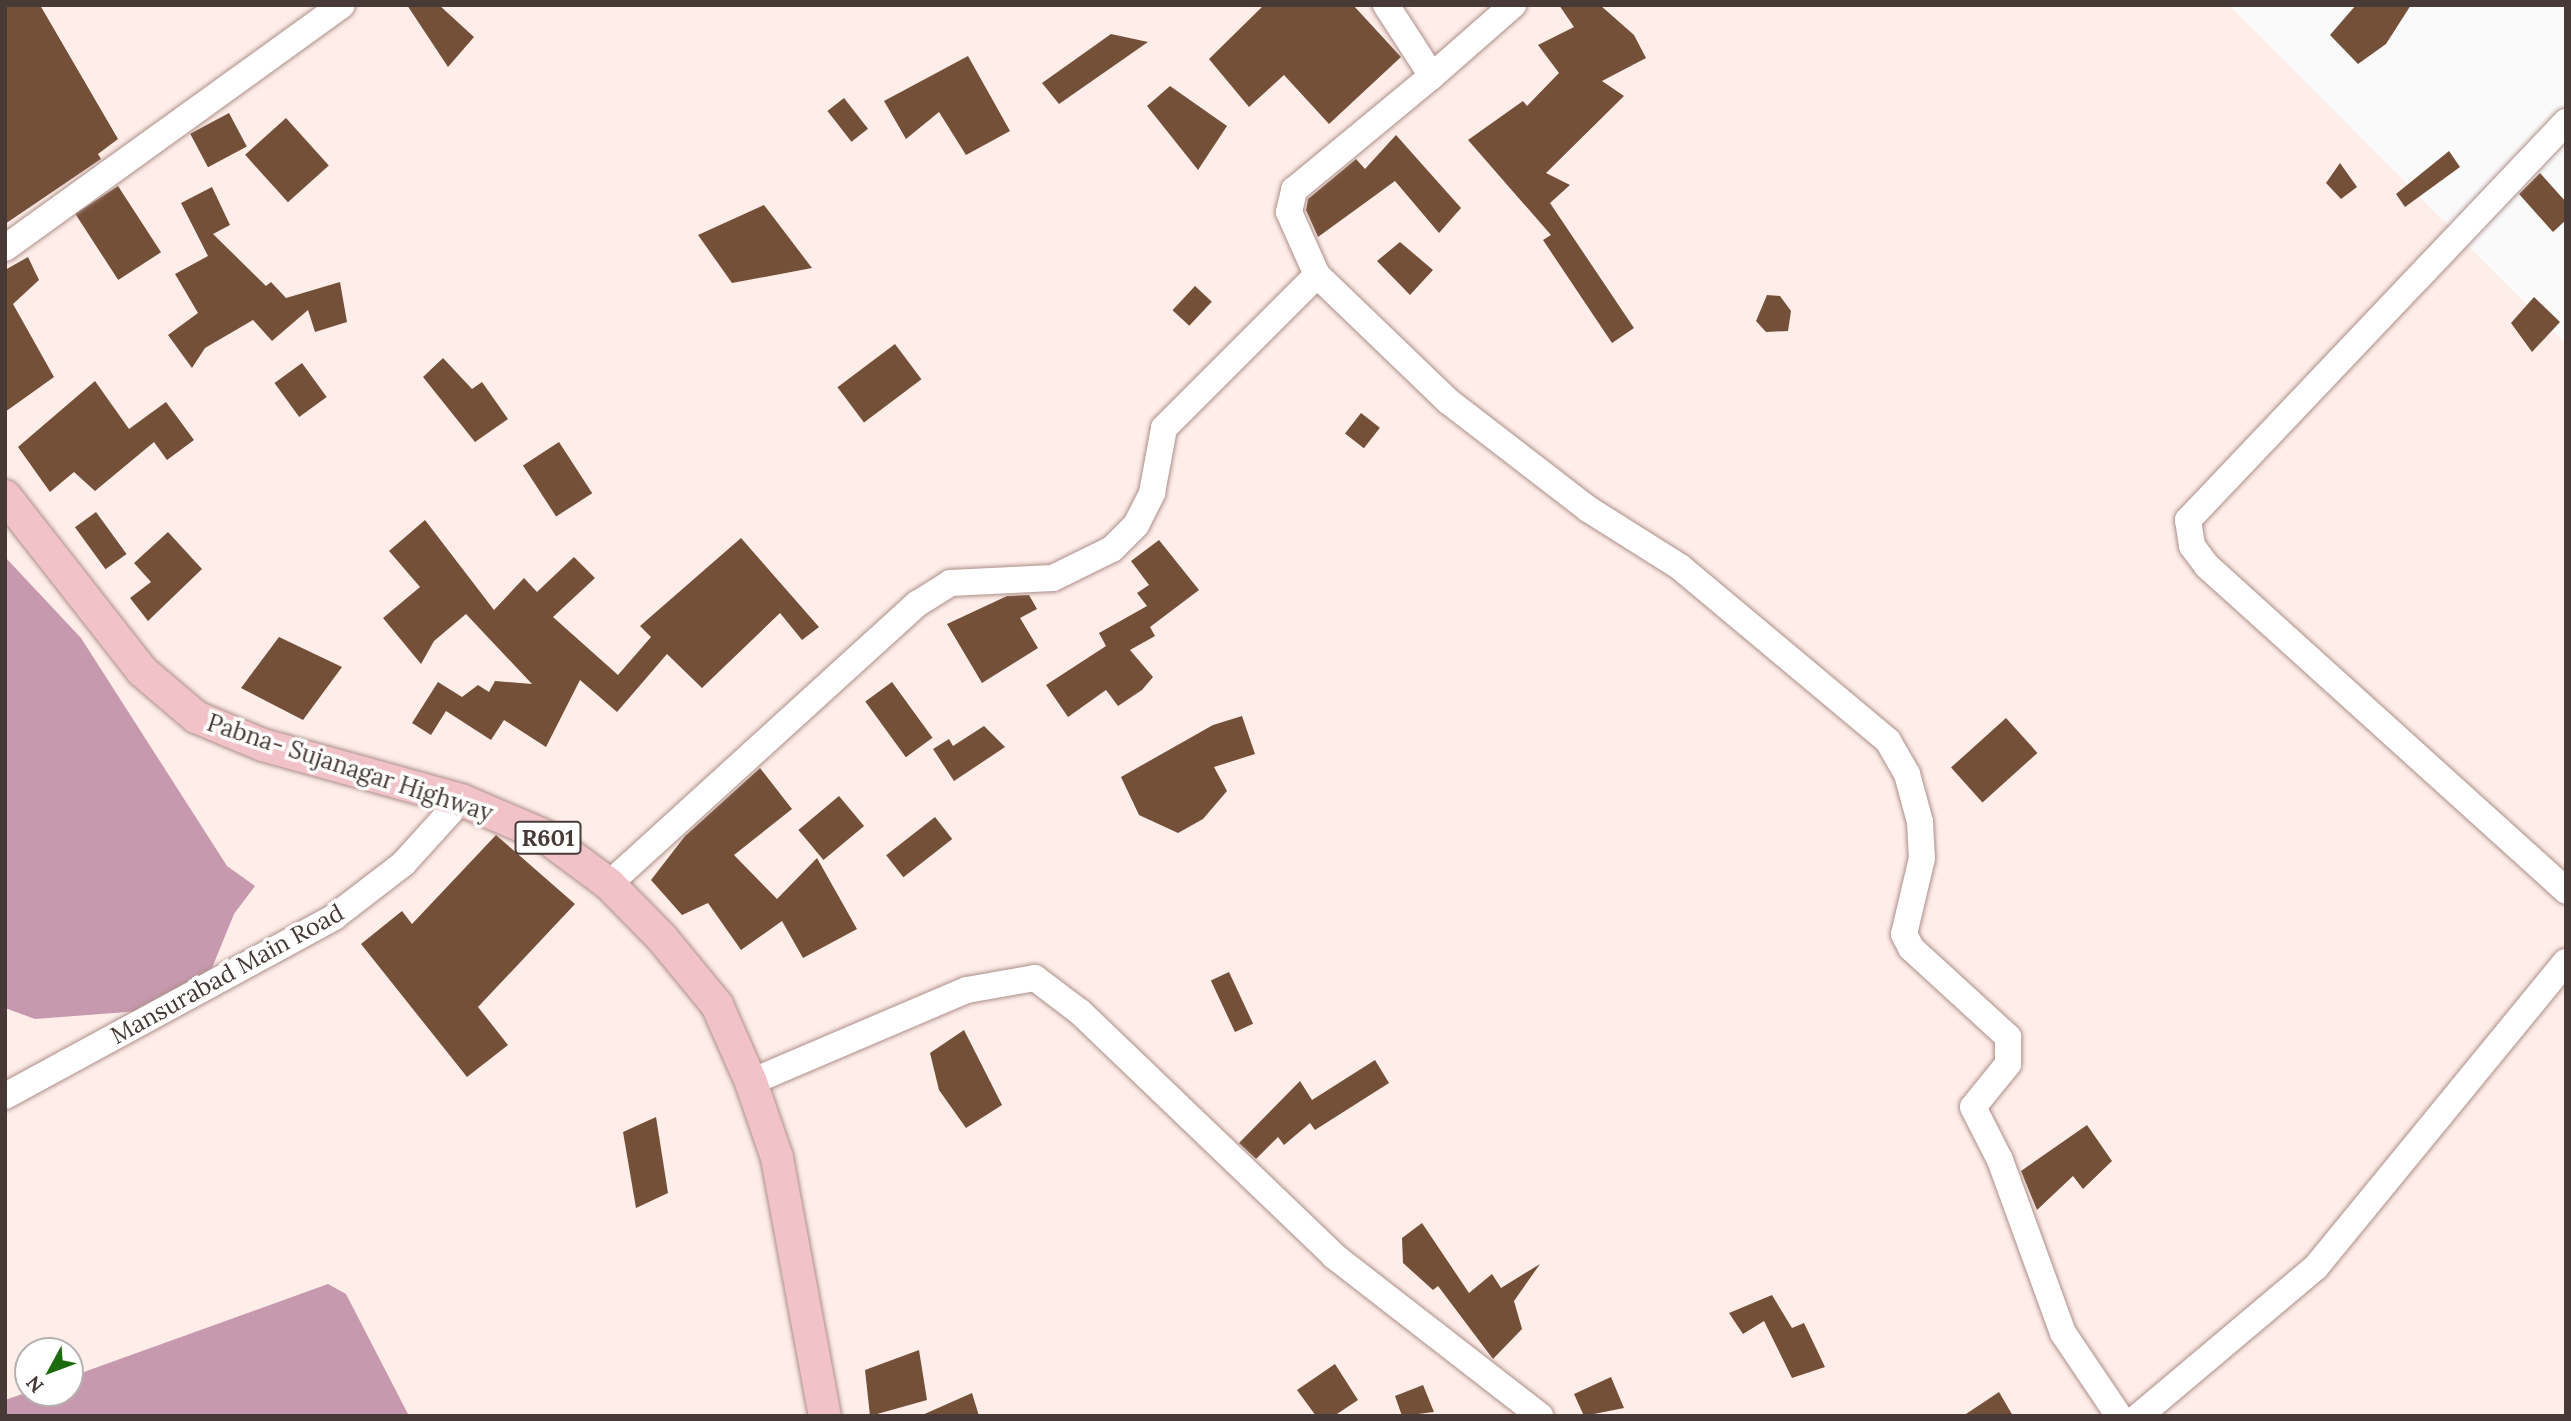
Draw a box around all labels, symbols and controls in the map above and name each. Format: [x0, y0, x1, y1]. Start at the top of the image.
street label: Pabna- Sujanagar Highway [204, 708, 496, 828]
road number: R601 [513, 818, 583, 858]
street label: Mansurabad Main Road [106, 898, 348, 1050]
north arrow [14, 1337, 84, 1407]
text: N [21, 1371, 49, 1398]

